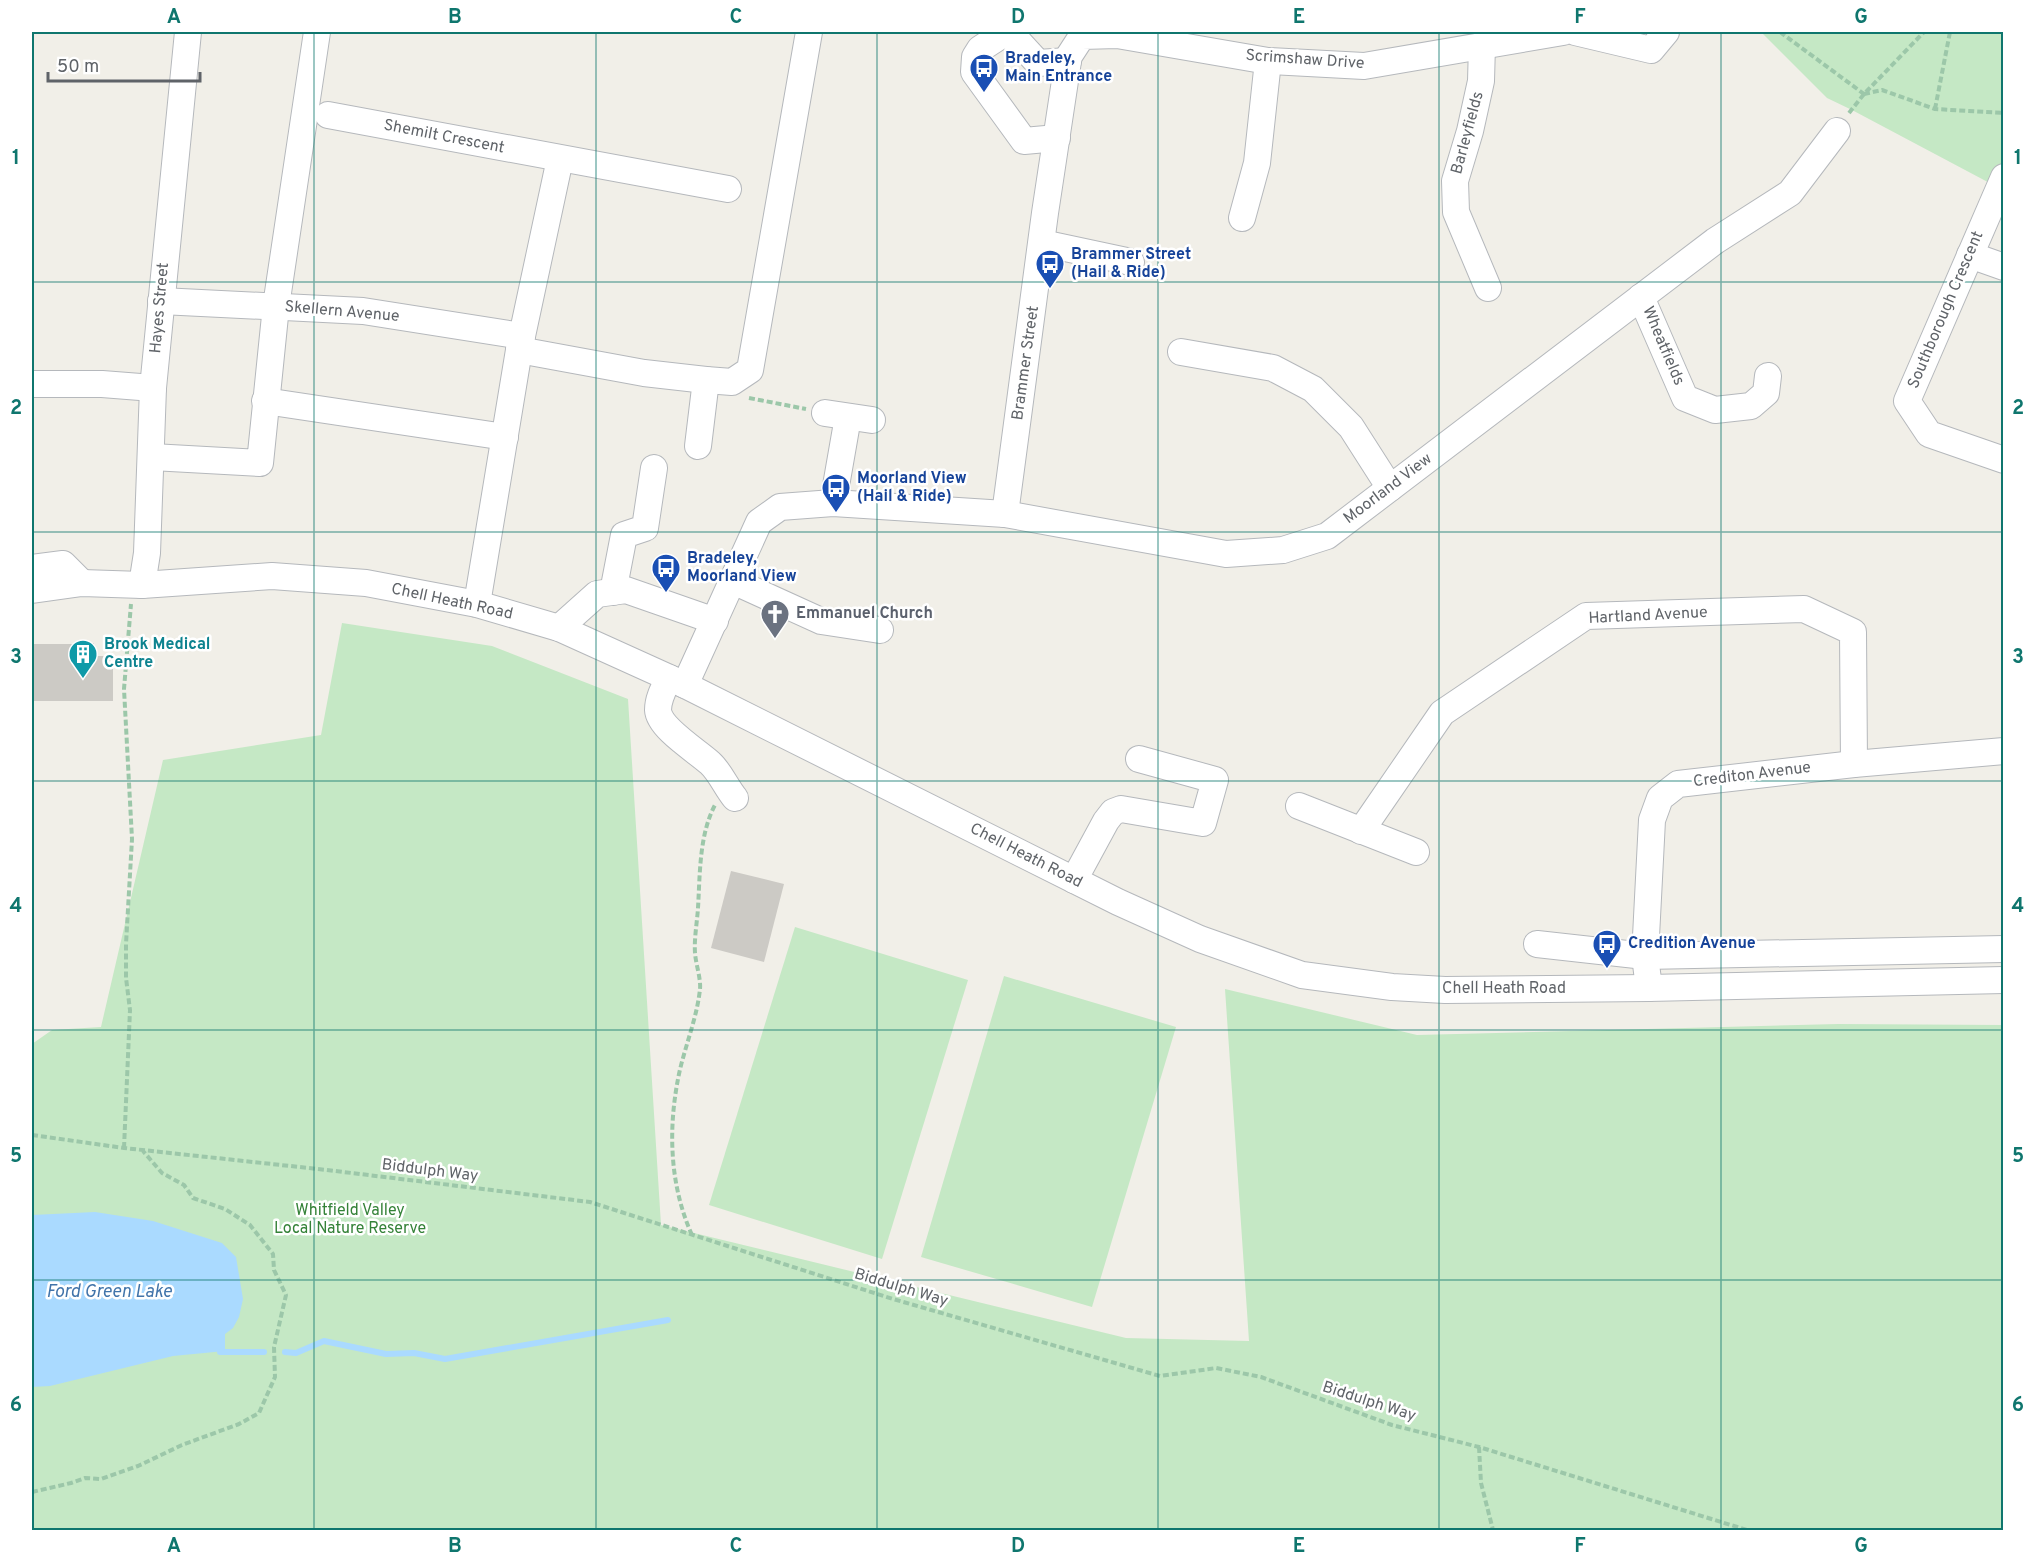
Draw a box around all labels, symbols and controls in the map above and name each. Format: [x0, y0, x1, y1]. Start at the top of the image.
text: A [167, 5, 181, 31]
text: B [448, 5, 462, 31]
text: C [730, 5, 742, 31]
text: D [1011, 5, 1025, 31]
text: E [1293, 5, 1305, 31]
text: F [1574, 5, 1586, 31]
text: G [1854, 5, 1868, 31]
scale bar [48, 45, 200, 83]
street label: Scrimshaw Drive [1245, 46, 1365, 74]
place label: Bradeley, Main Entrance [1005, 49, 1112, 87]
bus stop icon: Bradeley, Main Entrance [968, 52, 1000, 94]
text: 50 m [57, 56, 99, 79]
street label: Barleyfields [1447, 89, 1489, 177]
street label: Shemilt Crescent [382, 115, 506, 159]
text: 1 [12, 146, 20, 172]
text: 1 [2014, 146, 2022, 172]
street label: Southborough Crescent [1904, 228, 1988, 392]
place label: Brammer Street (Hail & Ride) [1071, 245, 1191, 283]
bus stop icon: Brammer Street (Hail & Ride) [1034, 248, 1066, 290]
street label: Hayes Street [146, 262, 174, 354]
street label: Skellern Avenue [284, 297, 400, 327]
street label: Wheatfields [1637, 303, 1689, 389]
street label: Brammer Street [1008, 304, 1044, 422]
text: 2 [10, 396, 22, 422]
text: 2 [2012, 396, 2024, 422]
street label: Moorland View [1340, 449, 1436, 529]
place label: Moorland View (Hail & Ride) [857, 469, 967, 507]
bus stop icon: Moorland View (Hail & Ride) [820, 472, 852, 514]
place label: Bradeley, Moorland View [687, 549, 797, 587]
bus stop icon: Bradeley, Moorland View [650, 552, 682, 594]
street label: Chell Heath Road [389, 579, 515, 625]
church icon: Emmanuel Church [759, 598, 791, 640]
street label: Hartland Avenue [1588, 603, 1708, 629]
place label: Emmanuel Church [796, 604, 933, 624]
place label: Brook Medical Centre [104, 635, 211, 673]
building icon: Brook Medical Centre [67, 638, 99, 680]
text: 3 [10, 645, 22, 671]
text: 3 [2012, 645, 2024, 671]
street label: Crediton Avenue [1692, 758, 1812, 792]
street label: Chell Heath Road [966, 819, 1086, 893]
text: 4 [10, 894, 22, 920]
text: 4 [2012, 894, 2024, 920]
bus stop icon: Credition Avenue [1591, 928, 1623, 970]
place label: Credition Avenue [1628, 934, 1756, 954]
street label: Chell Heath Road [1442, 979, 1566, 999]
text: 5 [10, 1144, 22, 1170]
text: 5 [2012, 1144, 2024, 1170]
street label: Biddulph Way [381, 1155, 479, 1187]
park label: Whitfield Valley Local Nature Reserve [274, 1201, 426, 1239]
street label: Biddulph Way [852, 1264, 950, 1312]
water label: Ford Green Lake [46, 1281, 173, 1304]
street label: Biddulph Way [1320, 1377, 1418, 1427]
text: 6 [10, 1393, 22, 1419]
text: 6 [2012, 1393, 2024, 1419]
text: A [167, 1534, 181, 1560]
text: B [448, 1534, 462, 1560]
text: C [730, 1534, 742, 1560]
text: D [1011, 1534, 1025, 1560]
text: E [1293, 1534, 1305, 1560]
text: F [1574, 1534, 1586, 1560]
text: G [1854, 1534, 1868, 1560]

